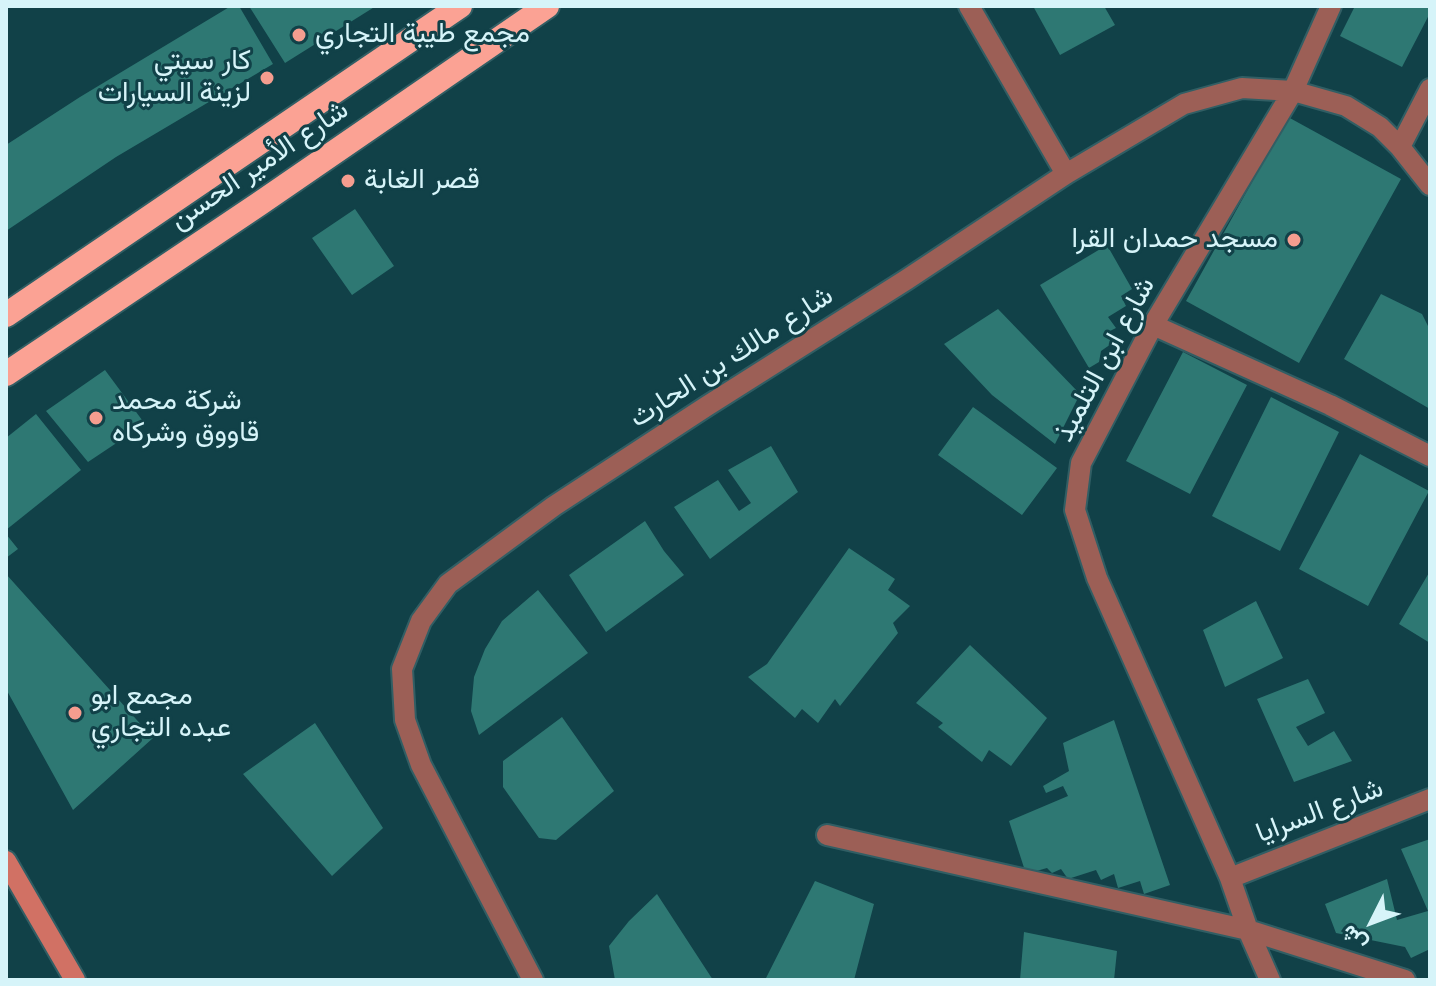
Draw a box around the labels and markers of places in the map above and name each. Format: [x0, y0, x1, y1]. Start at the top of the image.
place label: مجمع طيبة التجاري [315, 18, 530, 52]
marker: مجمع طيبة التجاري [290, 26, 308, 44]
place label: كار سيتي لزينة السيارات [98, 45, 251, 111]
marker: كار سيتي لزينة السيارات [258, 69, 276, 87]
place label: قصر الغابة [364, 164, 480, 198]
marker: قصر الغابة [339, 172, 357, 190]
place label: مسجد حمدان القرا [1071, 223, 1278, 257]
marker: مسجد حمدان القرا [1285, 231, 1303, 249]
place label: شركة محمد قاووق وشركاه [112, 385, 259, 451]
marker: شركة محمد قاووق وشركاه [87, 409, 105, 427]
place label: مجمع ابو عبده التجاري [91, 680, 231, 746]
marker: مجمع ابو عبده التجاري [66, 704, 84, 722]

